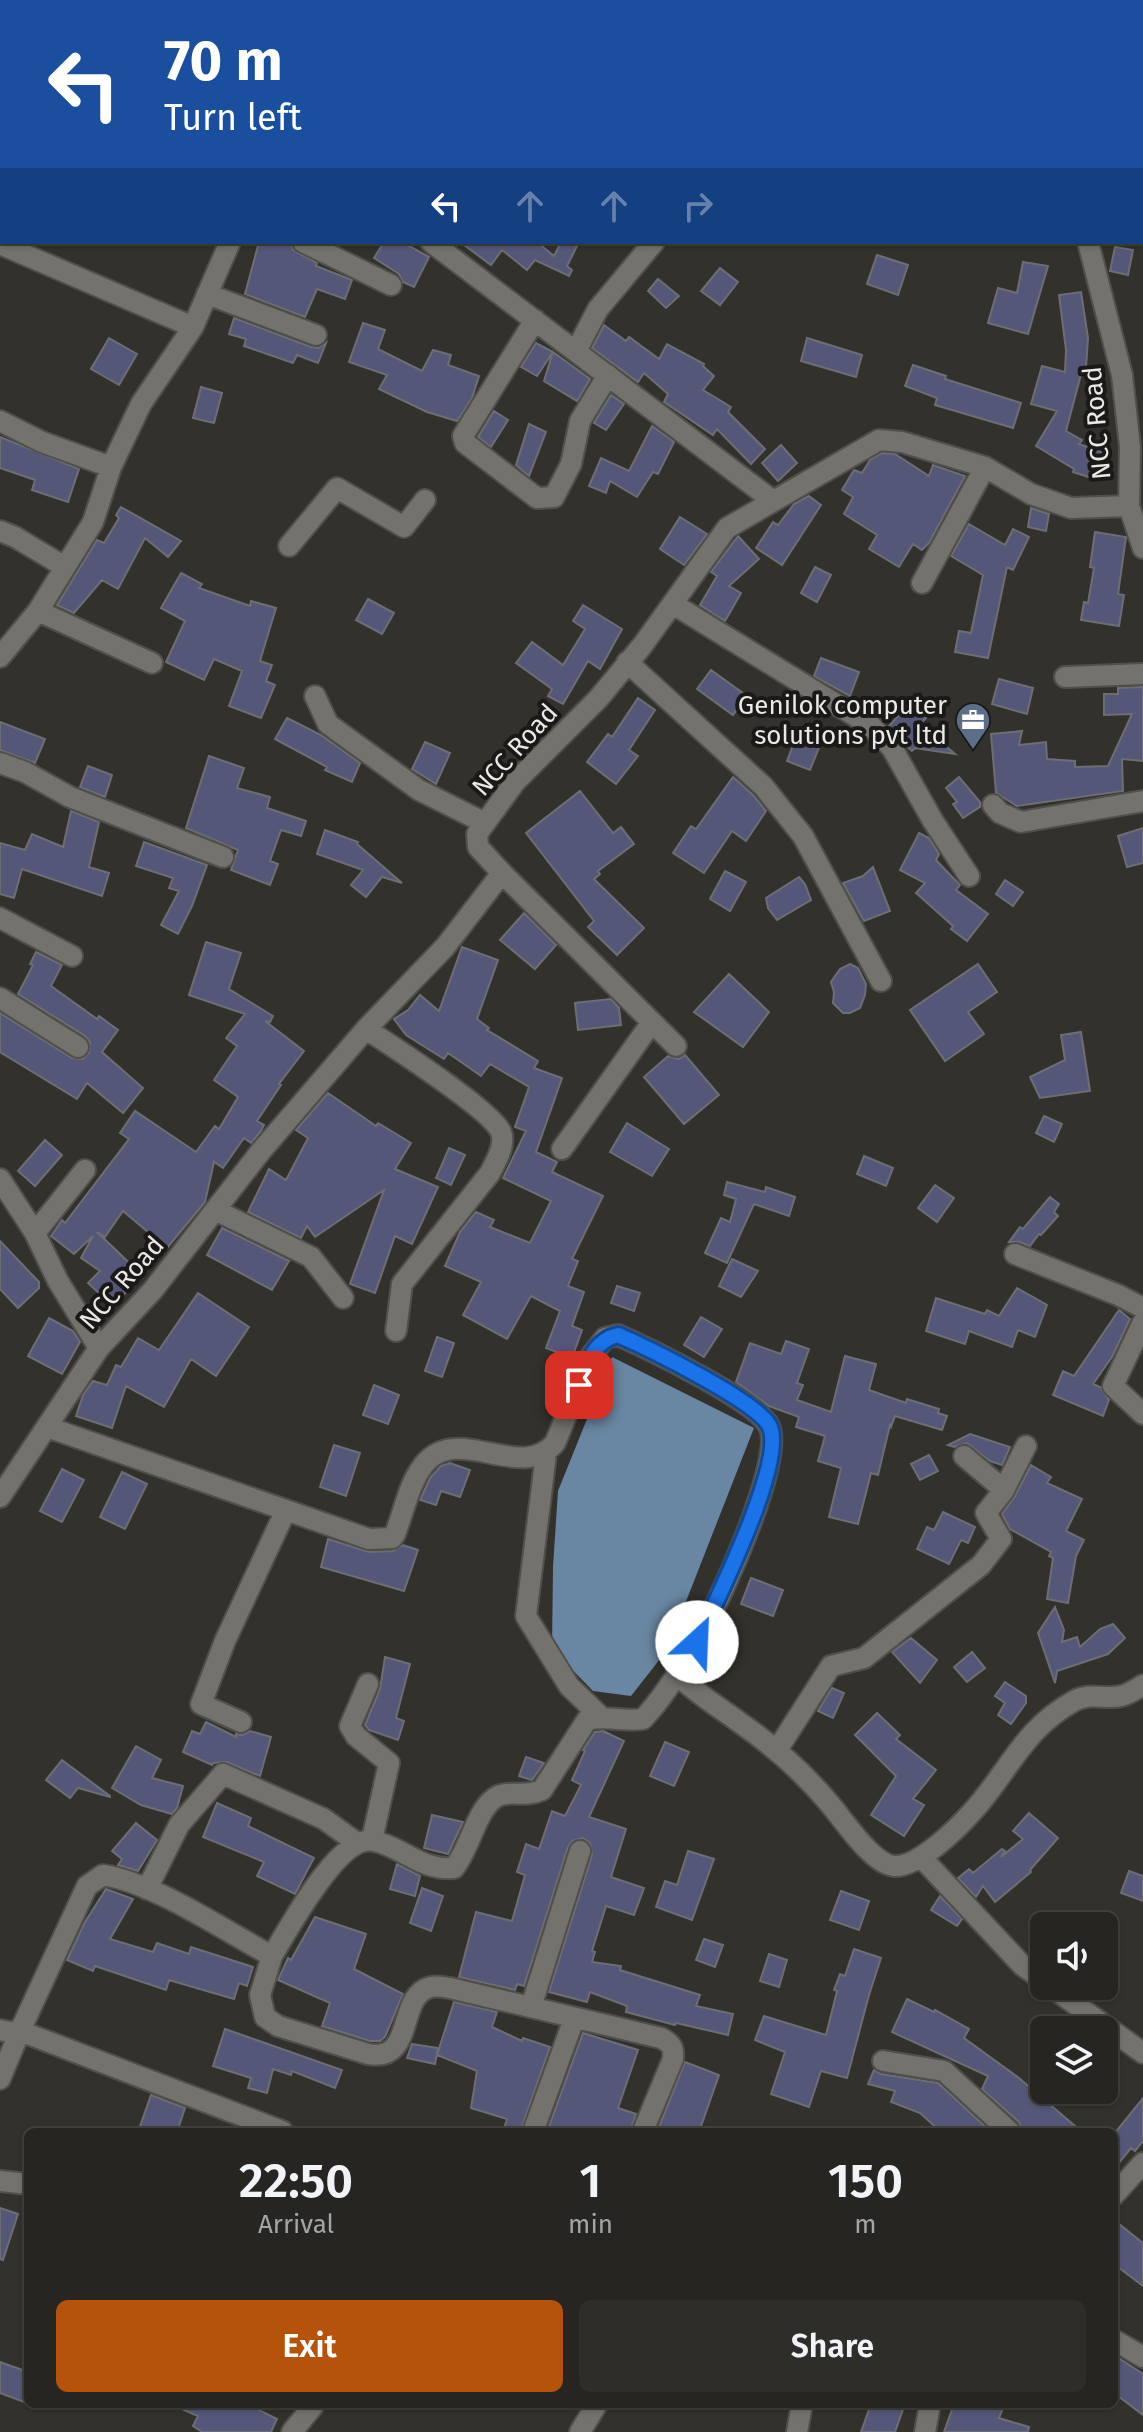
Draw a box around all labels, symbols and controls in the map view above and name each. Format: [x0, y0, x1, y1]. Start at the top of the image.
text: 70 m [164, 28, 283, 95]
icon: left [32, 32, 136, 136]
text: Turn left [164, 96, 302, 140]
icon: left [424, 184, 468, 228]
icon: ahead [508, 184, 552, 228]
icon: ahead [592, 184, 636, 228]
icon: right [676, 184, 720, 228]
street label: NCC Road [1077, 365, 1117, 481]
place label: Genilok computer solutions pvt ltd [738, 690, 947, 751]
street label: NCC Road [466, 698, 564, 802]
office icon: Genilok computer solutions pvt ltd [954, 701, 992, 751]
street label: NCC Road [73, 1230, 171, 1336]
pin [545, 1351, 613, 1419]
icon: arrive [557, 1363, 601, 1407]
position arrow [655, 1600, 739, 1684]
map controls [1030, 1912, 1118, 2104]
button: sound [1030, 1912, 1118, 2000]
button: layers [1030, 2016, 1118, 2104]
text: 22:50 [239, 2152, 353, 2210]
text: 1 [580, 2152, 601, 2210]
text: 150 [828, 2152, 903, 2210]
text: Arrival [258, 2209, 334, 2240]
text: min [568, 2209, 613, 2240]
text: m [854, 2209, 877, 2240]
button: Exit [56, 2300, 563, 2392]
button: Share [579, 2300, 1086, 2392]

